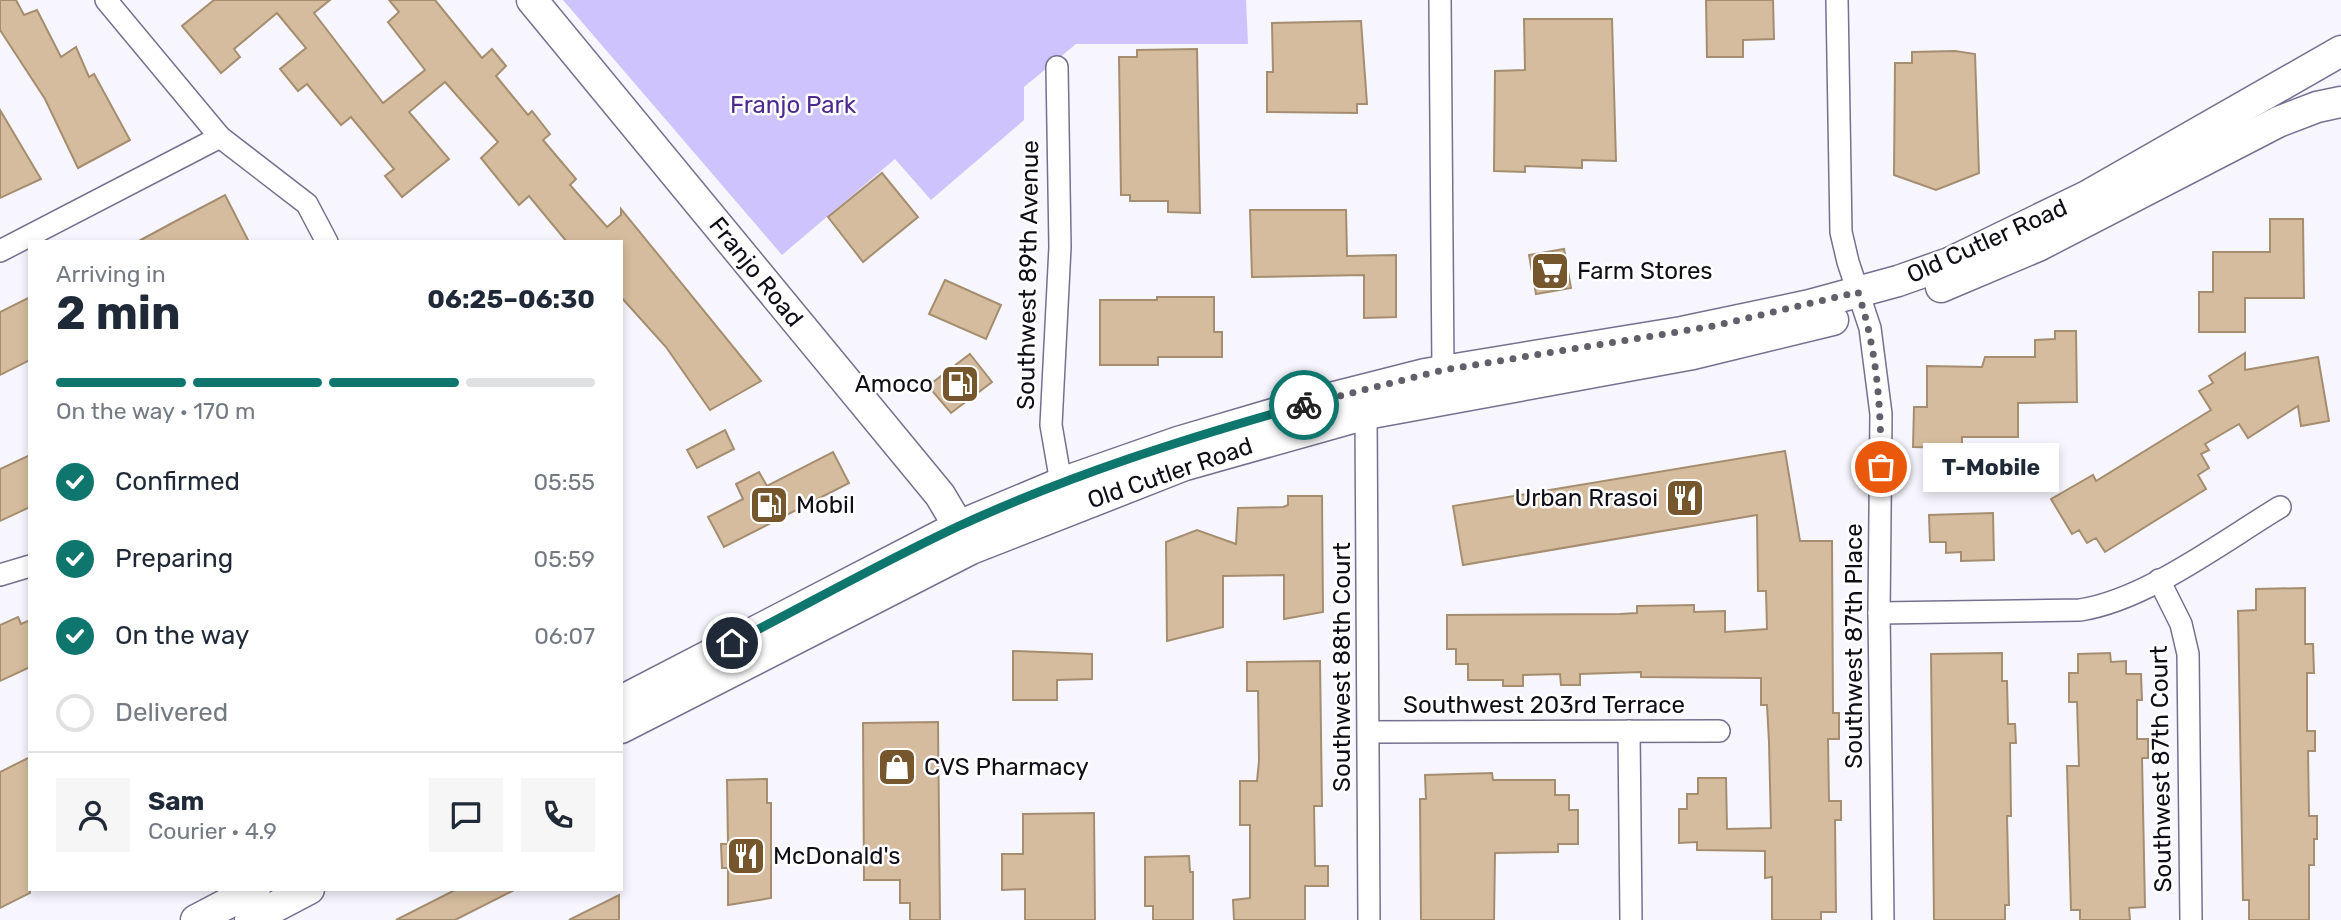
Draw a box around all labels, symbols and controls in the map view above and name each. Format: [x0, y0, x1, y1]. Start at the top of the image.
park label: Franjo Park [730, 91, 857, 119]
street label: Southwest 89th Avenue [1012, 140, 1044, 410]
street label: Old Cutler Road [1902, 193, 2072, 289]
street label: Franjo Road [703, 211, 809, 333]
supermarket icon: Farm Stores [1529, 250, 1571, 292]
place label: Farm Stores [1577, 257, 1713, 285]
text: Arriving in [56, 260, 166, 288]
text: 06:25–06:30 [427, 284, 595, 315]
text: 2 min [56, 286, 181, 341]
fuel station icon: Amoco [939, 363, 981, 405]
place label: Amoco [855, 370, 933, 398]
courier [1269, 370, 1339, 440]
icon: bike [1285, 386, 1323, 424]
text: On the way · 170 m [56, 397, 255, 425]
street label: Old Cutler Road [1084, 432, 1256, 514]
pin [1851, 437, 1911, 497]
callout: T-Mobile [1923, 442, 2060, 491]
icon: bag [1862, 448, 1900, 486]
text: T-Mobile [1942, 453, 2040, 481]
icon: check [56, 463, 94, 501]
text: Confirmed [115, 466, 240, 497]
text: 05:55 [534, 468, 595, 496]
restaurant icon: Urban Rrasoi [1664, 477, 1706, 519]
fuel station icon: Mobil [748, 484, 790, 526]
place label: Urban Rrasoi [1514, 484, 1658, 512]
place label: Mobil [796, 491, 855, 519]
street label: Southwest 87th Place [1840, 523, 1868, 769]
icon: check [56, 540, 94, 578]
street label: Southwest 88th Court [1328, 542, 1356, 792]
text: Preparing [115, 543, 233, 574]
text: 05:59 [534, 545, 595, 573]
pin [702, 613, 762, 673]
icon: check [56, 617, 94, 655]
text: On the way [115, 620, 249, 651]
text: 06:07 [534, 622, 595, 650]
icon: home [713, 624, 751, 662]
street label: Southwest 87th Court [2145, 645, 2177, 893]
street label: Southwest 203rd Terrace [1403, 691, 1685, 719]
text: Delivered [115, 697, 228, 728]
shop icon: CVS Pharmacy [876, 746, 918, 788]
place label: CVS Pharmacy [924, 753, 1089, 781]
button: person [56, 778, 130, 852]
button: chat [429, 778, 503, 852]
button: phone [521, 778, 595, 852]
text: Sam [148, 786, 204, 817]
text: Courier · 4.9 [148, 817, 277, 845]
restaurant icon: McDonald's [725, 835, 767, 877]
place label: McDonald's [773, 842, 900, 870]

